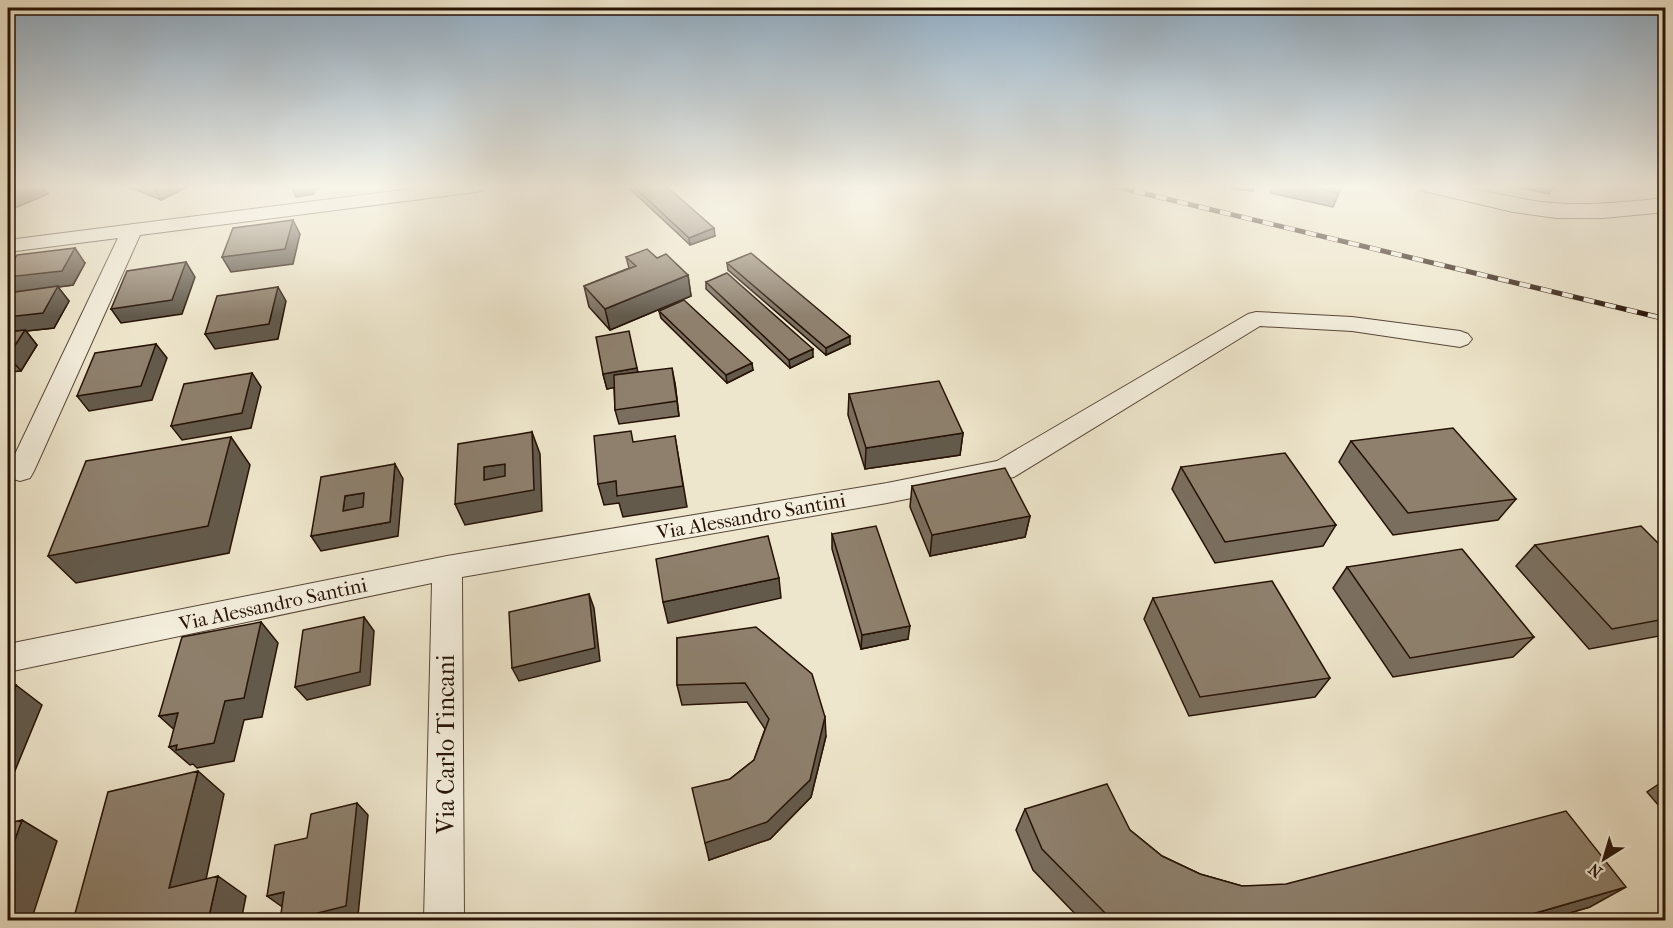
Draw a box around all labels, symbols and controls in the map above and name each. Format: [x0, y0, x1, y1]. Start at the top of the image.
street label: Via Alessandro Santini [654, 489, 847, 545]
street label: Via Alessandro Santini [176, 573, 369, 636]
street label: Via Carlo Tincani [432, 654, 460, 835]
north arrow [1574, 829, 1634, 889]
text: N [1584, 859, 1606, 882]

